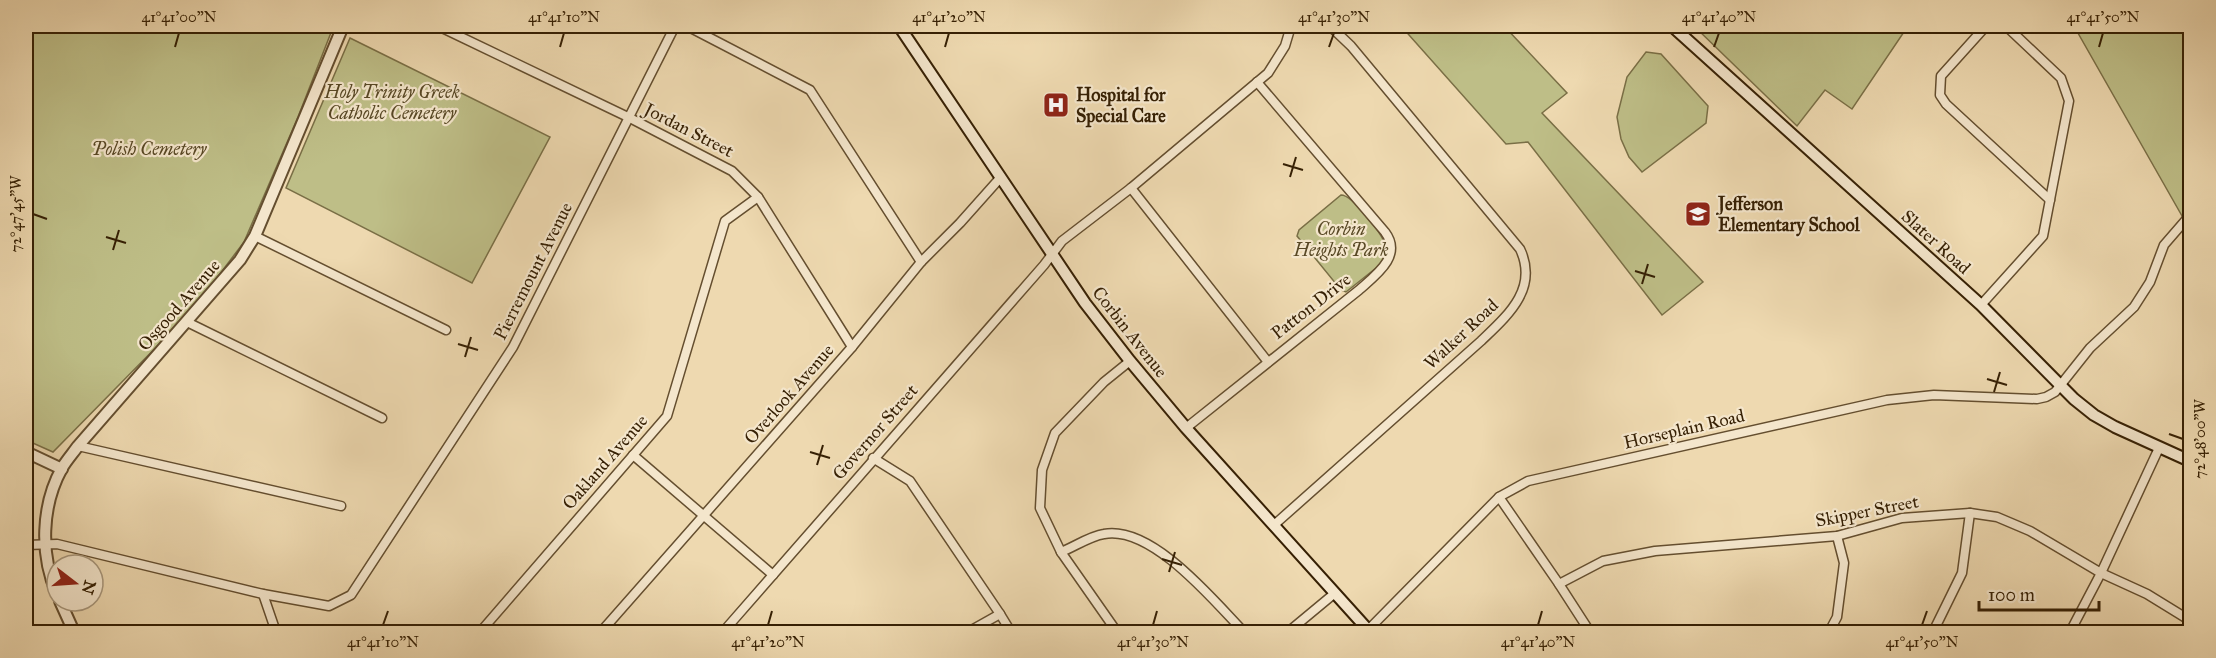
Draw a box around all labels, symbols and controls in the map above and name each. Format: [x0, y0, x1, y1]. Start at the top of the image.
text: 41°41'00"N [142, 8, 217, 26]
text: 41°41'10"N [528, 8, 600, 26]
text: 41°41'20"N [912, 8, 986, 26]
text: 41°41'30"N [1298, 8, 1370, 26]
text: 41°41'40"N [1682, 8, 1757, 26]
text: 41°41'50"N [2066, 8, 2140, 26]
park label: Holy Trinity Greek Catholic Cemetery [323, 81, 460, 124]
place label: Hospital for Special Care [1076, 84, 1167, 128]
hospital icon: Hospital for Special Care [1041, 90, 1071, 120]
street label: Jordan Street [638, 97, 738, 163]
park label: Polish Cemetery [92, 138, 208, 160]
text: 72°47'45"W [7, 175, 25, 252]
place label: Jefferson Elementary School [1716, 193, 1861, 237]
street label: Pierremount Avenue [489, 199, 577, 343]
school or university icon: Jefferson Elementary School [1683, 199, 1713, 229]
street label: Slater Road [1897, 205, 1975, 279]
park label: Corbin Heights Park [1293, 218, 1388, 261]
street label: Osgood Avenue [133, 255, 225, 356]
street label: Patton Drive [1267, 268, 1355, 344]
street label: Corbin Avenue [1088, 282, 1172, 382]
street label: Walker Road [1419, 294, 1503, 374]
street label: Overlook Avenue [739, 339, 839, 449]
street label: Governor Street [828, 379, 923, 484]
text: 72°48'00"W [2191, 398, 2209, 479]
street label: Horseplain Road [1621, 404, 1747, 454]
street label: Oakland Avenue [558, 410, 652, 514]
street label: Skipper Street [1814, 490, 1921, 532]
north arrow [45, 553, 105, 613]
scale bar [1979, 574, 2099, 612]
text: N [78, 578, 100, 597]
text: 100 m [1988, 584, 2035, 606]
text: 41°41'10"N [347, 633, 419, 651]
text: 41°41'20"N [731, 633, 805, 651]
text: 41°41'30"N [1117, 633, 1189, 651]
text: 41°41'40"N [1501, 633, 1576, 651]
text: 41°41'50"N [1885, 633, 1959, 651]

